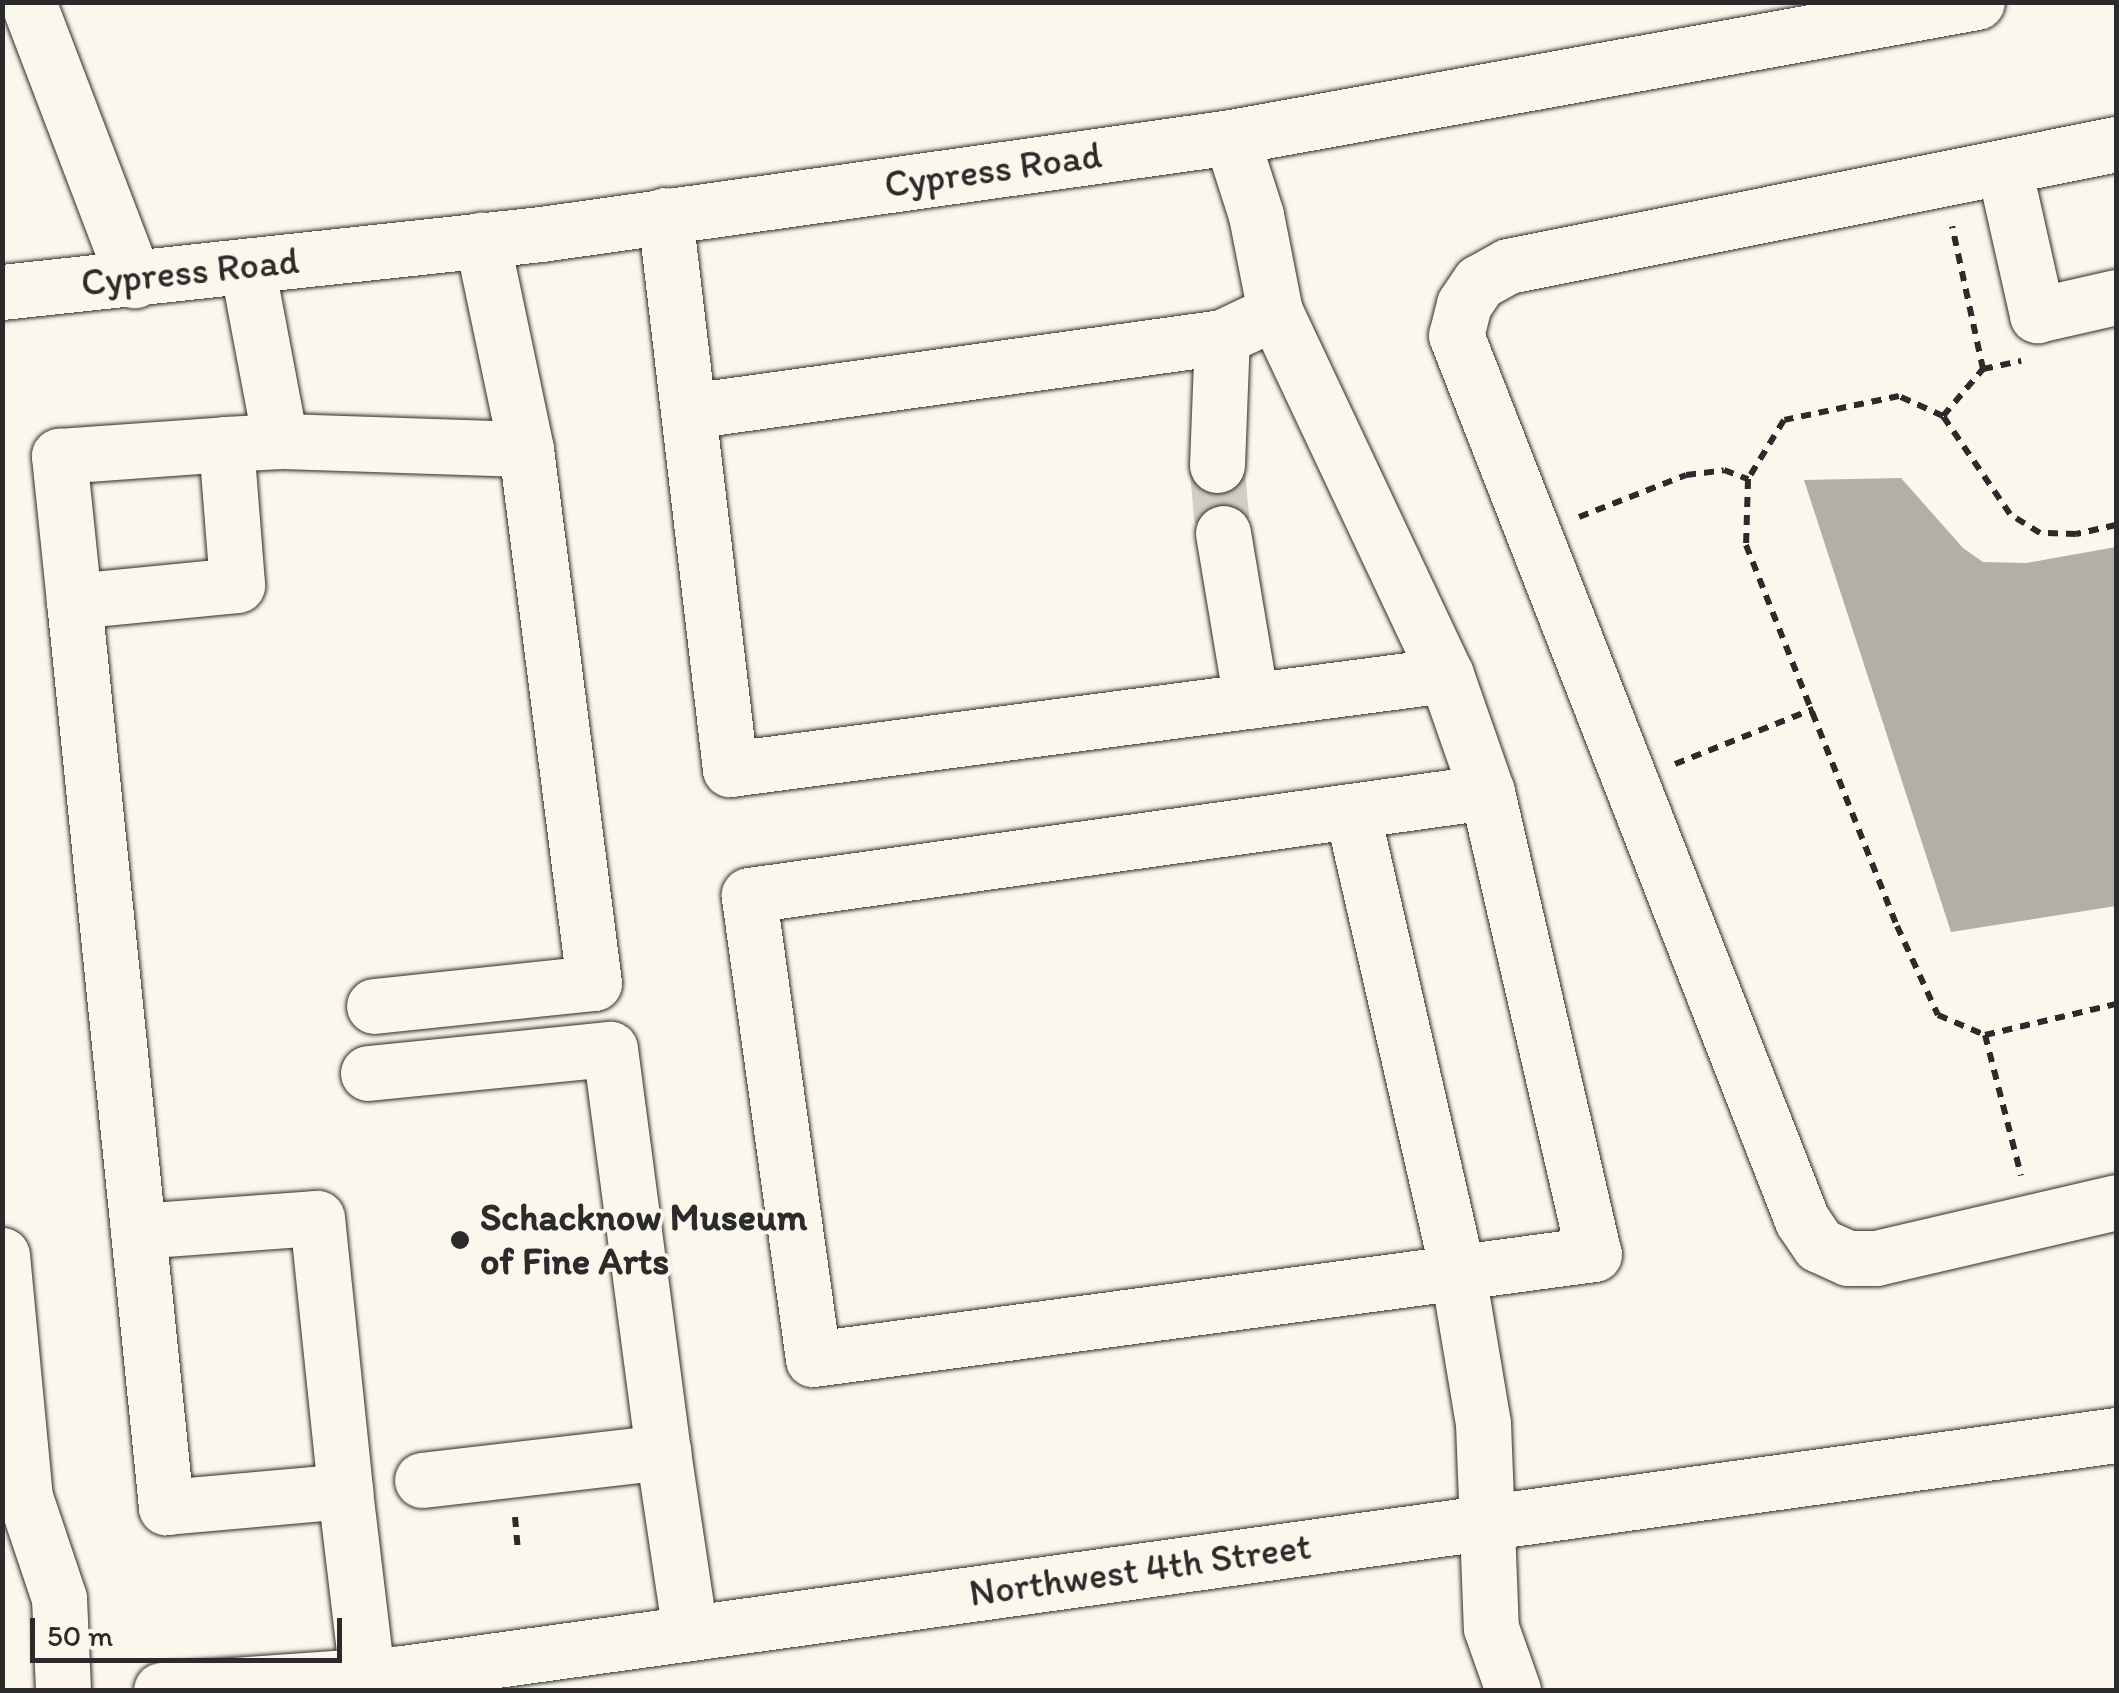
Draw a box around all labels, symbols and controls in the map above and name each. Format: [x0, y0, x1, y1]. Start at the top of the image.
street label: Cypress Road [882, 132, 1104, 208]
street label: Cypress Road [79, 238, 301, 306]
place label: Schacknow Museum of Fine Arts [480, 1195, 807, 1284]
marker: Schacknow Museum of Fine Arts [449, 1229, 471, 1251]
street label: Northwest 4th Street [967, 1523, 1313, 1617]
scale bar [35, 1598, 348, 1660]
text: 50 m [47, 1617, 113, 1654]

